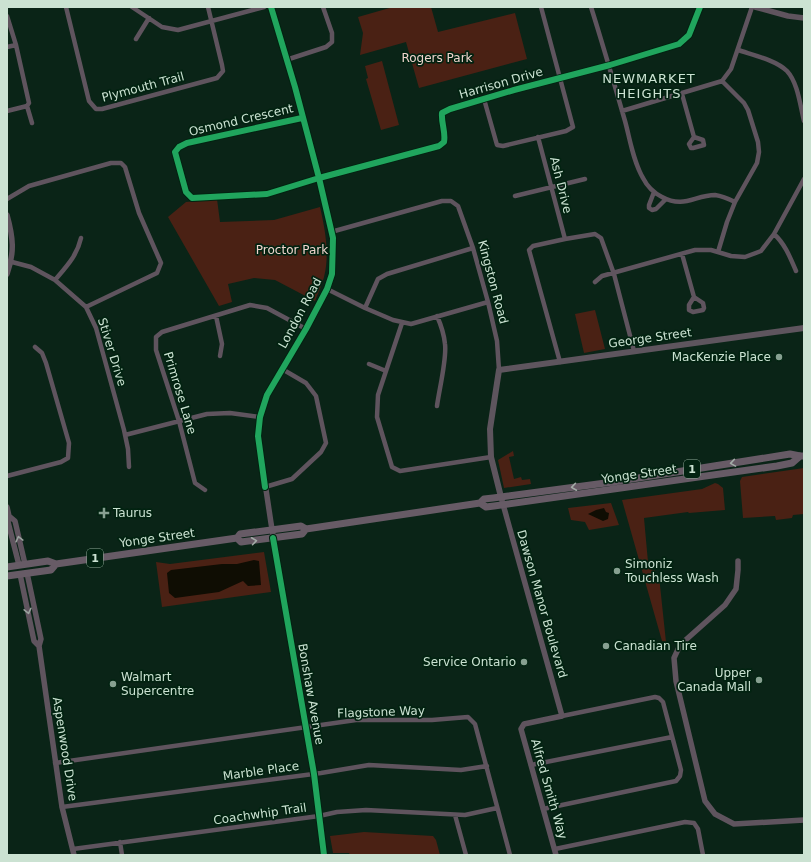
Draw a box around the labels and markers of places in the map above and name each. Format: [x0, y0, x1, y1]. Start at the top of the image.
place label: MacKenzie Place [672, 350, 771, 364]
marker: MacKenzie Place [774, 352, 784, 362]
place label: Taurus [112, 506, 152, 520]
marker: Taurus [98, 507, 110, 519]
place label: Simoniz Touchless Wash [624, 557, 719, 585]
marker: Simoniz Touchless Wash [612, 566, 622, 576]
place label: Canadian Tire [614, 639, 697, 653]
marker: Canadian Tire [601, 641, 611, 651]
place label: Service Ontario [423, 655, 516, 669]
marker: Service Ontario [519, 657, 529, 667]
place label: Upper Canada Mall [677, 666, 751, 694]
place label: Walmart Supercentre [121, 670, 194, 698]
marker: Upper Canada Mall [754, 675, 764, 685]
marker: Walmart Supercentre [108, 679, 118, 689]

